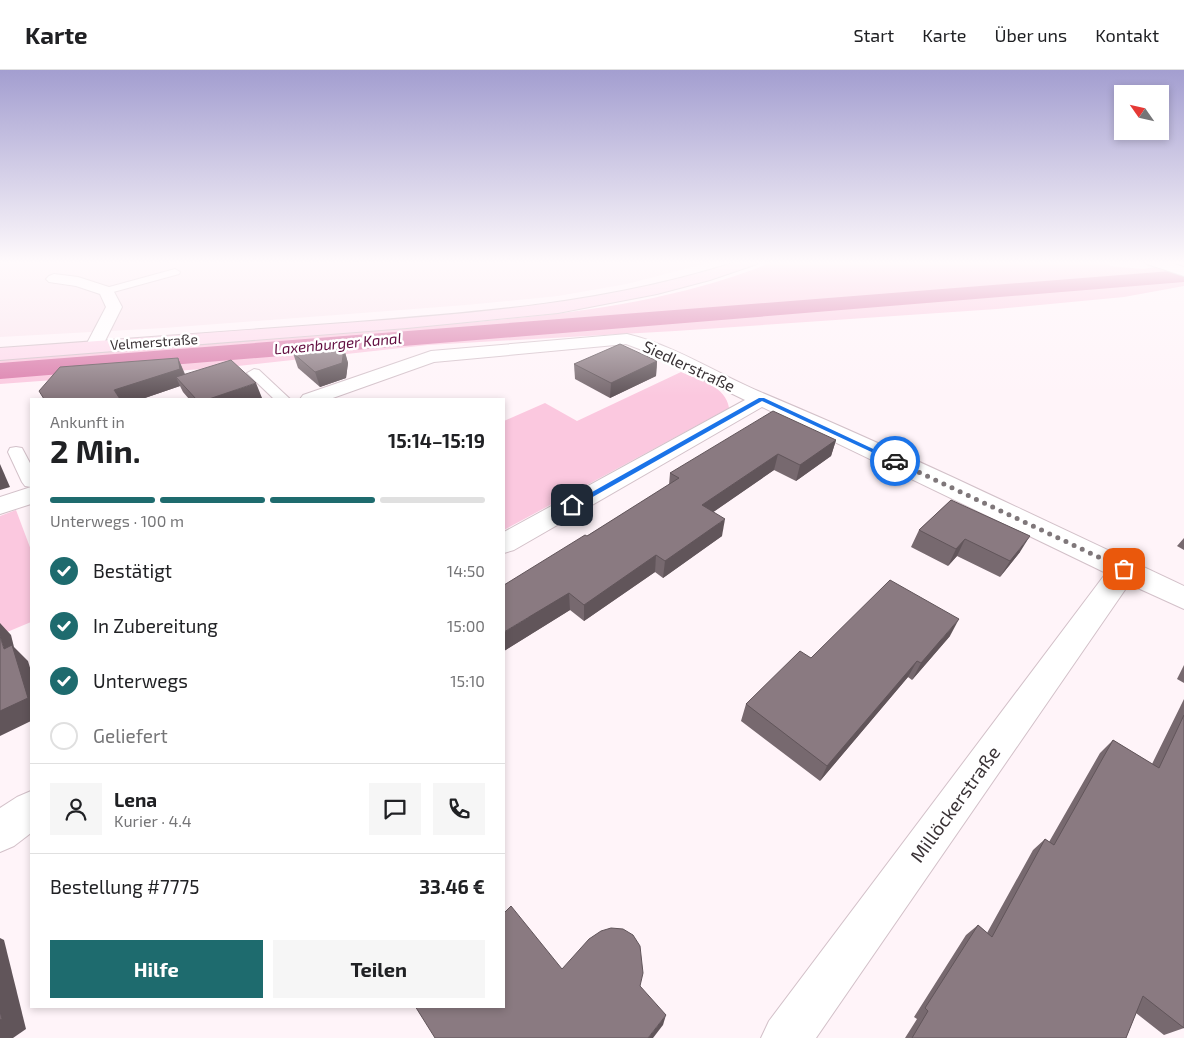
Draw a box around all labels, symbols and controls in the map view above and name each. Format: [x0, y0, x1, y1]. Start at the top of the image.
text: Karte [25, 20, 88, 49]
text: Start [853, 24, 894, 46]
text: Karte [922, 24, 967, 46]
text: Über uns [995, 24, 1067, 46]
text: Kontakt [1095, 24, 1159, 46]
north arrow [1114, 85, 1169, 140]
map controls [1114, 85, 1169, 140]
water label: Laxenburger Kanal [273, 328, 403, 358]
street label: Velmerstraße [110, 330, 198, 353]
street label: Siedlerstraße [640, 336, 738, 395]
text: Ankunft in [50, 412, 125, 431]
text: 15:14–15:19 [388, 429, 485, 452]
text: 2 Min. [50, 431, 141, 469]
courier [870, 436, 920, 486]
icon: car [881, 447, 909, 475]
pin [551, 484, 593, 526]
icon: home [558, 491, 586, 519]
text: Unterwegs · 100 m [50, 511, 184, 530]
pin [1103, 548, 1145, 590]
icon: bag [1110, 555, 1138, 583]
icon: check [50, 557, 78, 585]
text: Bestätigt [93, 559, 172, 582]
text: 14:50 [447, 561, 485, 580]
icon: check [50, 612, 78, 640]
text: In Zubereitung [93, 614, 218, 637]
text: 15:00 [447, 616, 485, 635]
icon: check [50, 667, 78, 695]
text: Unterwegs [93, 669, 188, 692]
text: 15:10 [450, 671, 485, 690]
text: Geliefert [93, 724, 168, 747]
street label: Millöckerstraße [905, 741, 1004, 866]
button: person [50, 783, 102, 835]
button: chat [369, 783, 421, 835]
button: phone [433, 783, 485, 835]
text: Lena [114, 788, 157, 811]
text: Kurier · 4.4 [114, 811, 192, 830]
text: Bestellung #7775 [50, 875, 199, 898]
text: 33.46 € [419, 875, 485, 898]
button: Hilfe [50, 940, 263, 998]
button: Teilen [273, 940, 485, 998]

